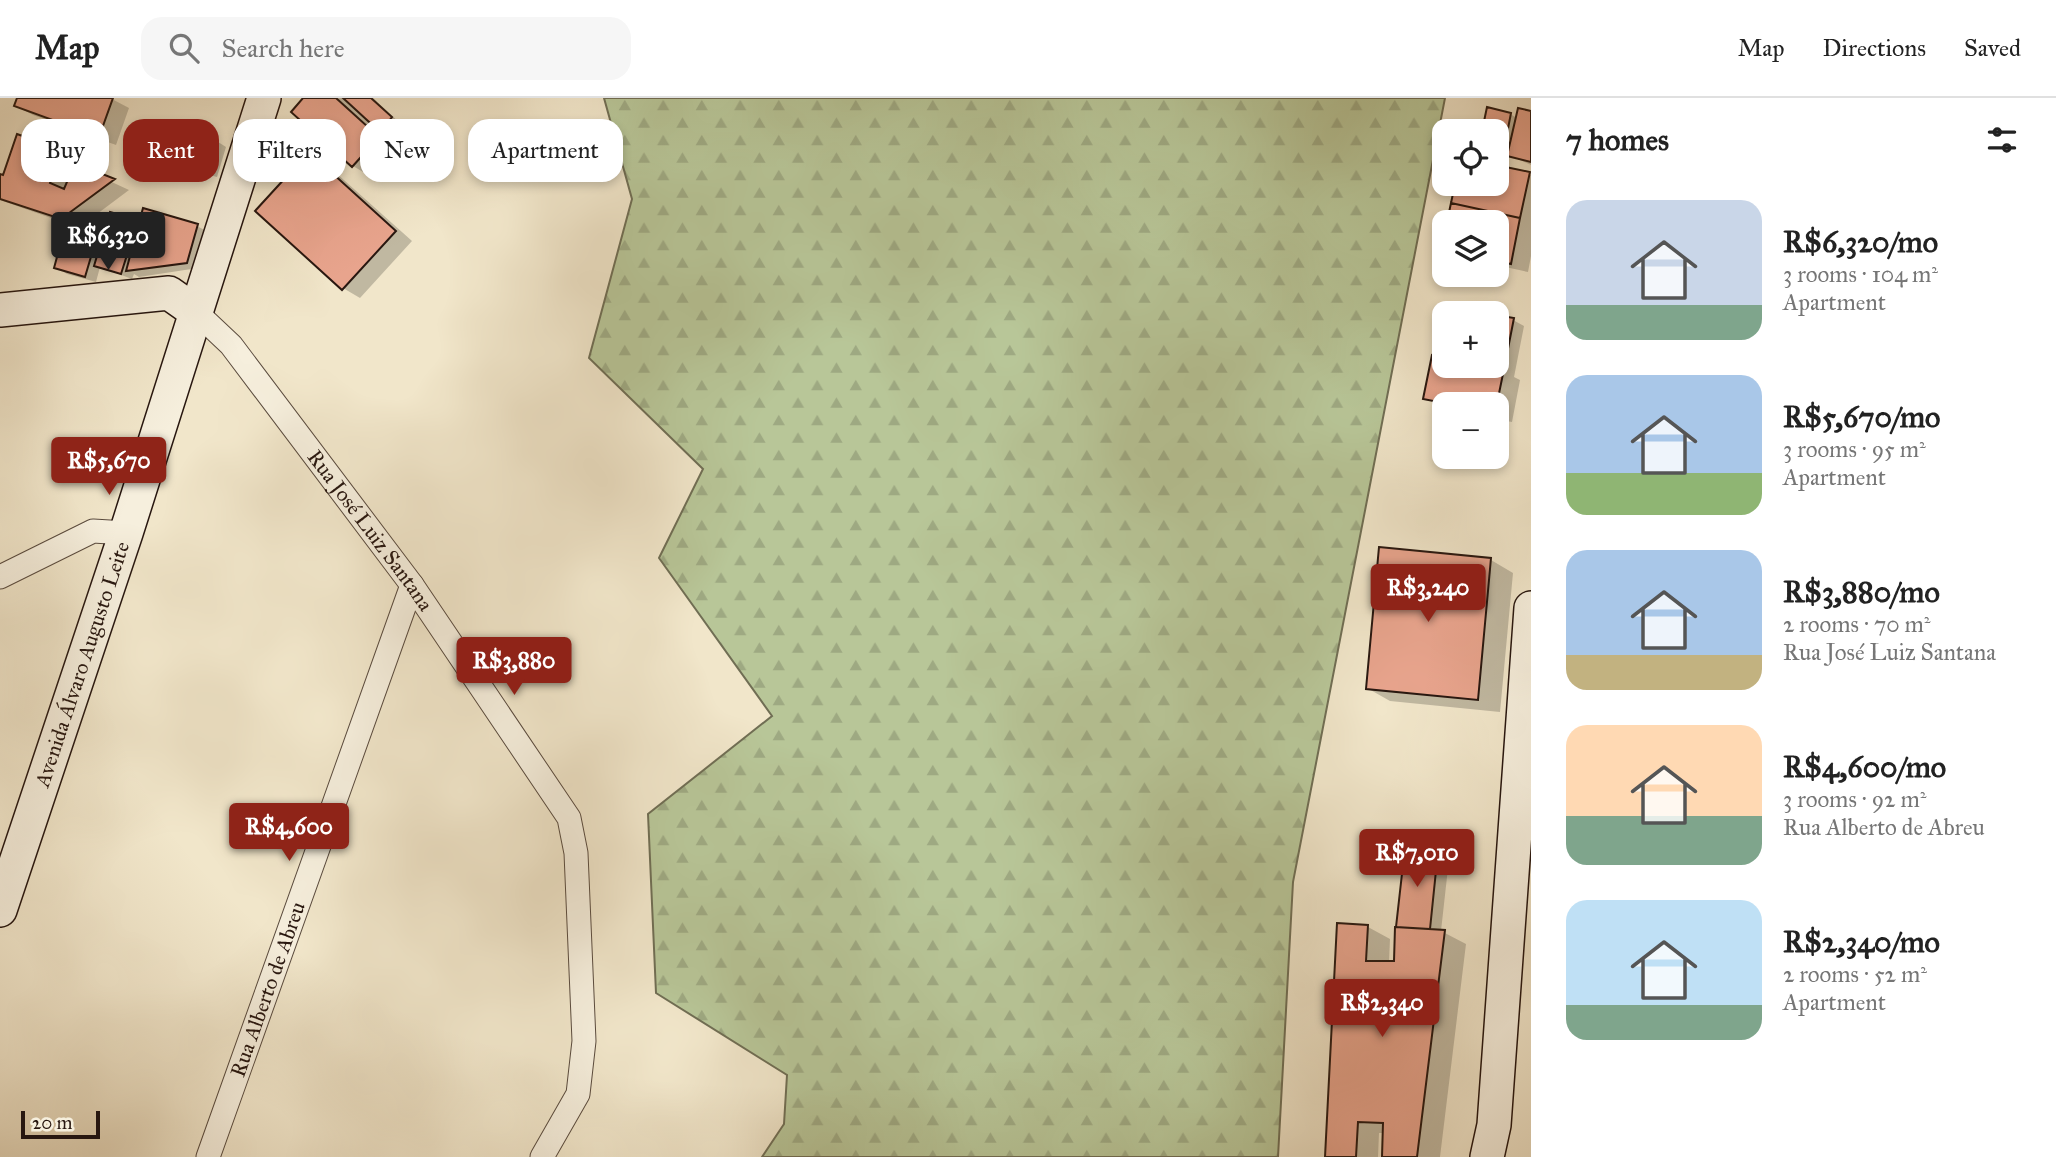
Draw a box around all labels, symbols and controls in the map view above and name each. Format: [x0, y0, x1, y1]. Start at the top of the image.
search box [141, 17, 631, 80]
text: Map [35, 28, 99, 68]
icon: search [165, 29, 203, 67]
text: Search here [221, 32, 345, 64]
text: Map [1738, 33, 1785, 63]
text: Directions [1823, 33, 1926, 63]
text: Saved [1964, 33, 2021, 63]
chip: Buy [21, 119, 109, 182]
chip: Rent [123, 119, 219, 182]
chip: Filters [233, 119, 346, 182]
chip: New [360, 119, 454, 182]
chip: Apartment [468, 119, 623, 182]
map controls [1432, 119, 1509, 469]
button: locate [1432, 119, 1509, 196]
icon: filters [1983, 121, 2021, 159]
text: 7 homes [1566, 122, 1669, 158]
button: layers [1432, 210, 1509, 287]
pin: R$6,320 [43, 212, 173, 272]
text: R$6,320 [67, 221, 149, 249]
text: R$6,320/mo [1783, 224, 1938, 260]
icon: home [1622, 228, 1706, 312]
text: 3 rooms · 104 m² [1783, 260, 1938, 288]
text: Apartment [1783, 288, 1886, 316]
button: + [1432, 301, 1509, 378]
button: − [1432, 392, 1509, 469]
text: R$5,670/mo [1783, 399, 1940, 435]
icon: home [1622, 403, 1706, 487]
text: 3 rooms · 95 m² [1783, 435, 1926, 463]
pin: R$5,670 [44, 438, 174, 497]
street label: Rua José Luiz Santana [302, 445, 439, 616]
text: R$5,670 [67, 446, 151, 474]
text: Apartment [1783, 463, 1886, 491]
street label: Avenida Álvaro Augusto Leite [29, 538, 135, 791]
pin: R$3,240 [1363, 564, 1493, 624]
text: R$3,240 [1387, 573, 1469, 601]
text: R$3,880/mo [1783, 574, 1940, 610]
icon: home [1622, 578, 1706, 662]
text: 2 rooms · 70 m² [1783, 610, 1931, 638]
pin: R$3,880 [449, 638, 579, 697]
text: Rua José Luiz Santana [1783, 638, 1996, 666]
text: R$3,880 [473, 646, 555, 674]
text: R$4,600/mo [1783, 749, 1946, 785]
icon: home [1622, 753, 1706, 837]
text: 3 rooms · 92 m² [1783, 785, 1926, 813]
pin: R$4,600 [224, 804, 354, 863]
text: R$4,600 [245, 812, 333, 840]
text: Rua Alberto de Abreu [1783, 813, 1985, 841]
pin: R$7,010 [1352, 830, 1482, 889]
text: R$7,010 [1375, 838, 1459, 866]
street label: Rua Alberto de Abreu [225, 898, 311, 1081]
text: R$2,340/mo [1783, 924, 1940, 960]
icon: home [1622, 928, 1706, 1012]
text: 2 rooms · 52 m² [1783, 960, 1927, 988]
pin: R$2,340 [1317, 979, 1447, 1039]
text: R$2,340 [1340, 988, 1424, 1016]
text: Apartment [1783, 988, 1886, 1016]
scale bar [21, 1108, 100, 1140]
text: 20 m [32, 1111, 73, 1134]

